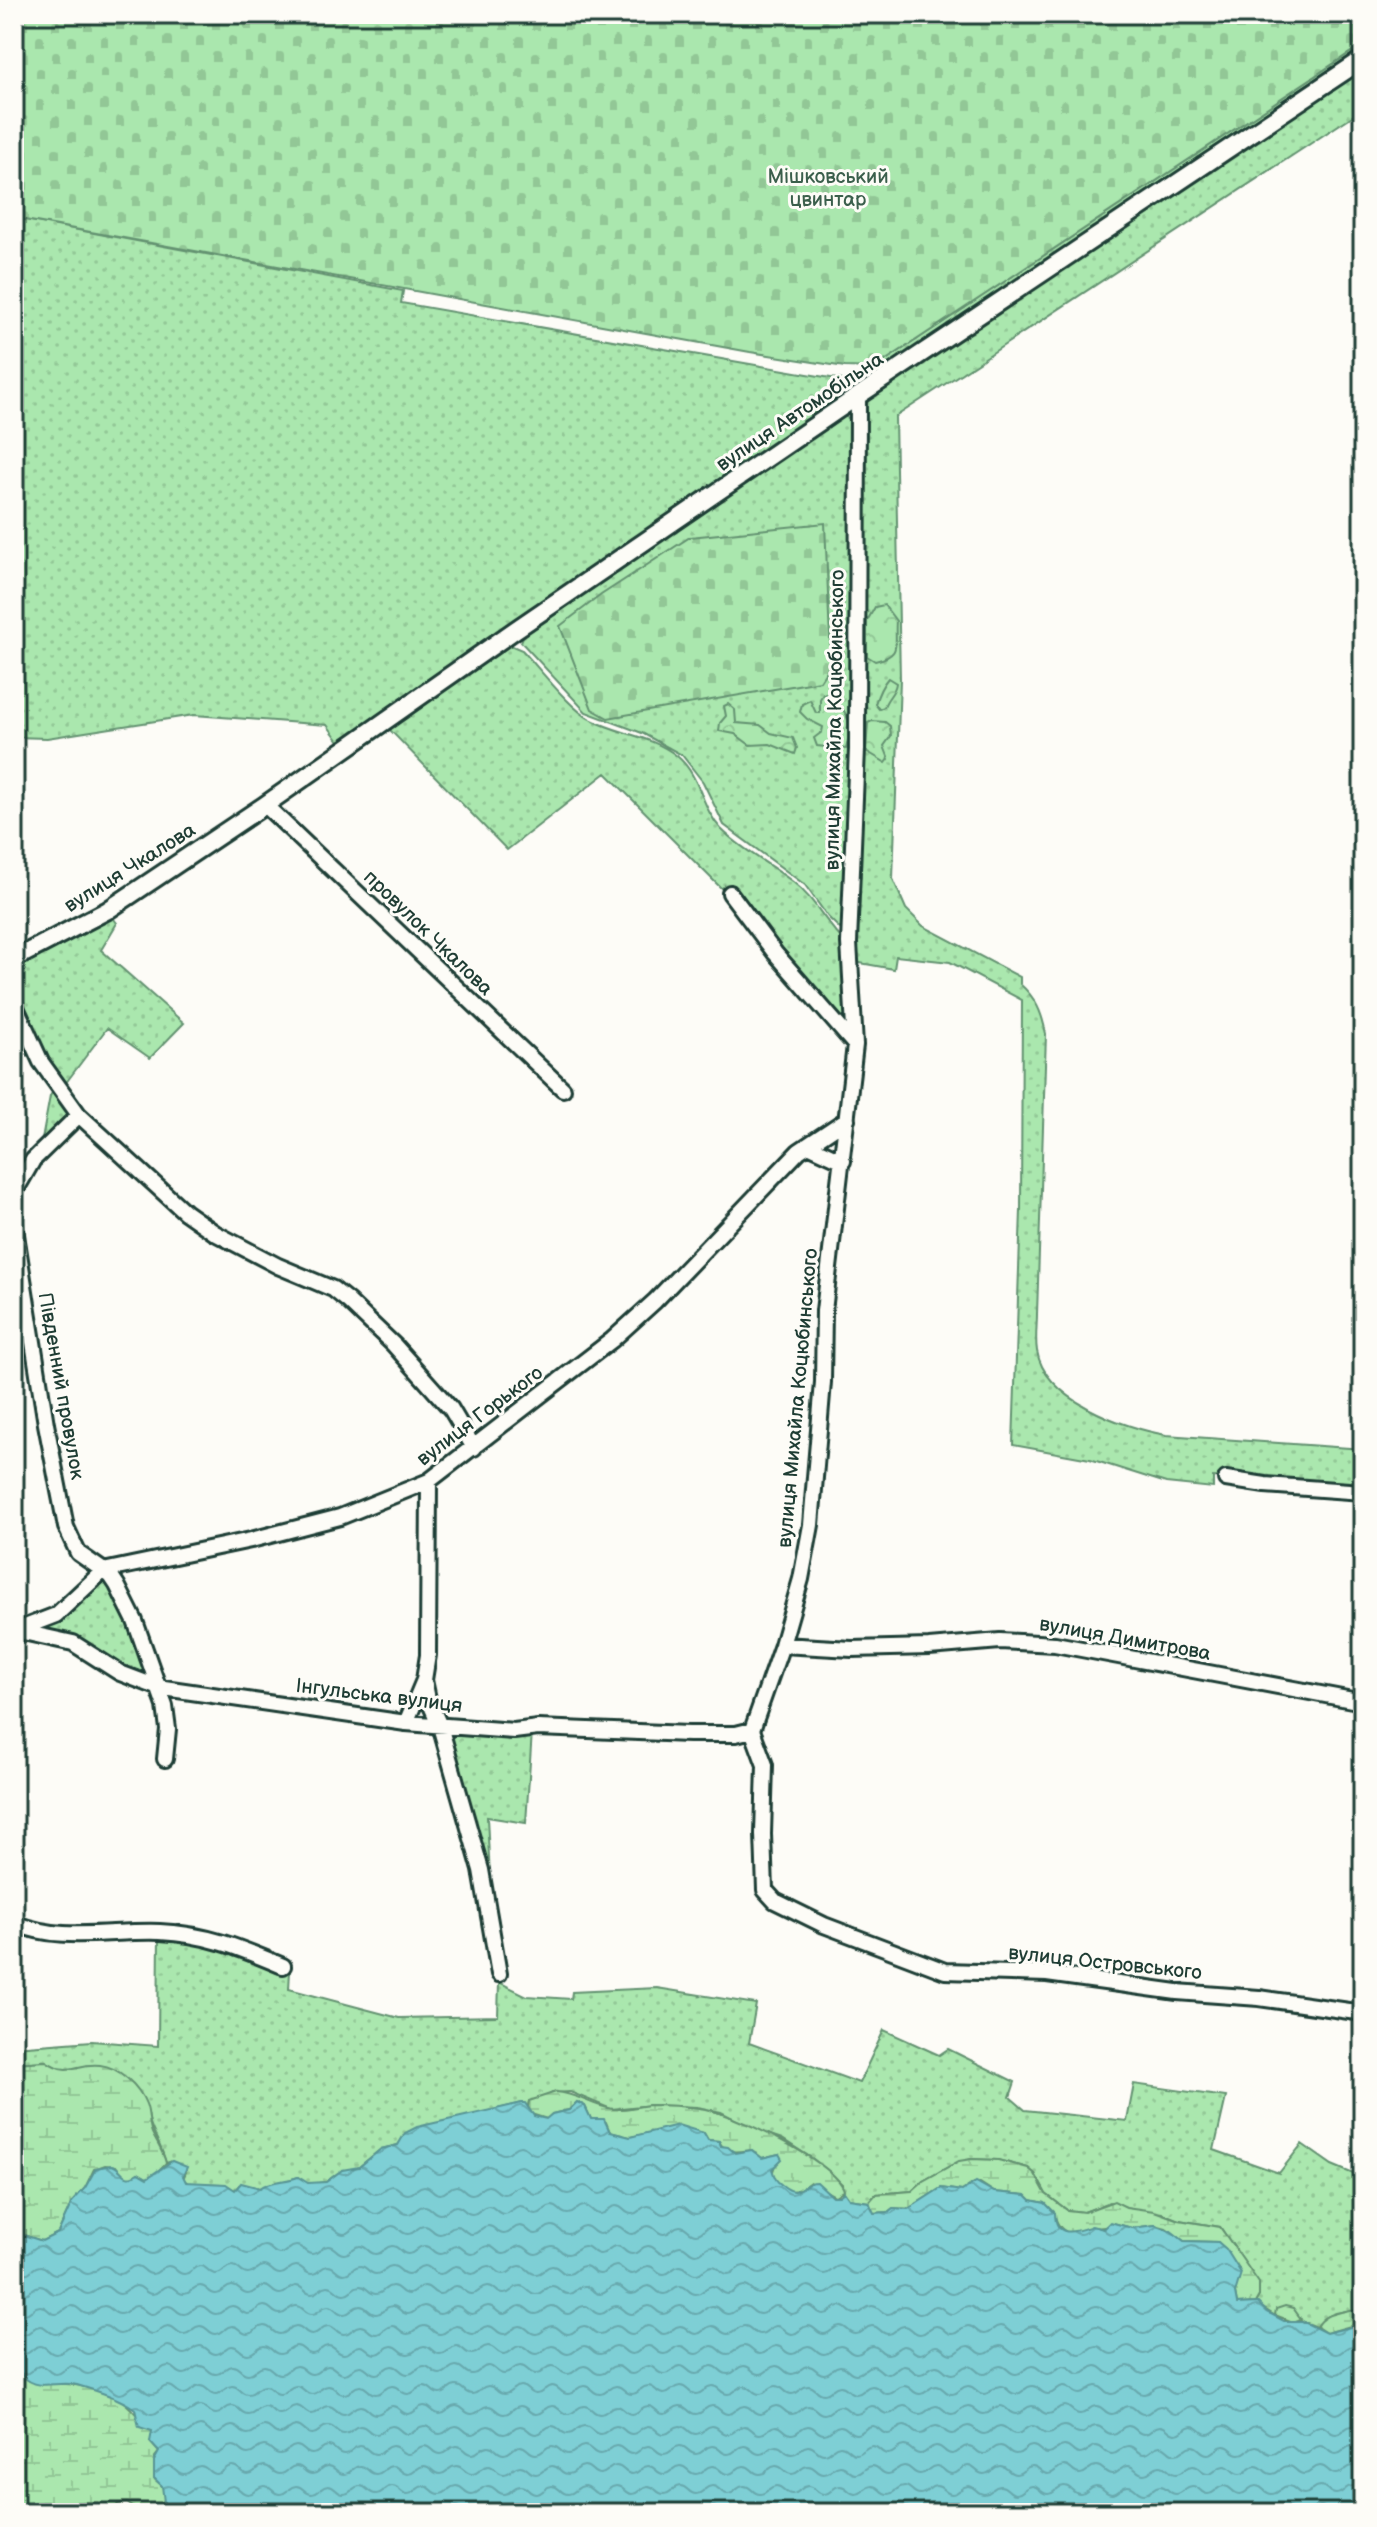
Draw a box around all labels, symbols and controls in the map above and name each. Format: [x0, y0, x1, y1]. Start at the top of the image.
park label: Мішковський цвинтар [767, 165, 889, 212]
street label: вулиця Автомобільна [712, 347, 888, 477]
street label: вулиця Михайла Коцюбинського [820, 569, 850, 871]
street label: вулиця Чкалова [60, 818, 200, 918]
street label: провулок Чкалова [358, 865, 498, 1001]
street label: вулиця Михайла Коцюбинського [773, 1247, 823, 1549]
street label: Південний провулок [33, 1291, 89, 1482]
street label: вулиця Горького [412, 1361, 548, 1471]
street label: вулиця Димитрова [1038, 1612, 1213, 1666]
street label: Інгульська вулиця [294, 1674, 464, 1718]
street label: вулиця Островського [1007, 1941, 1203, 1985]

